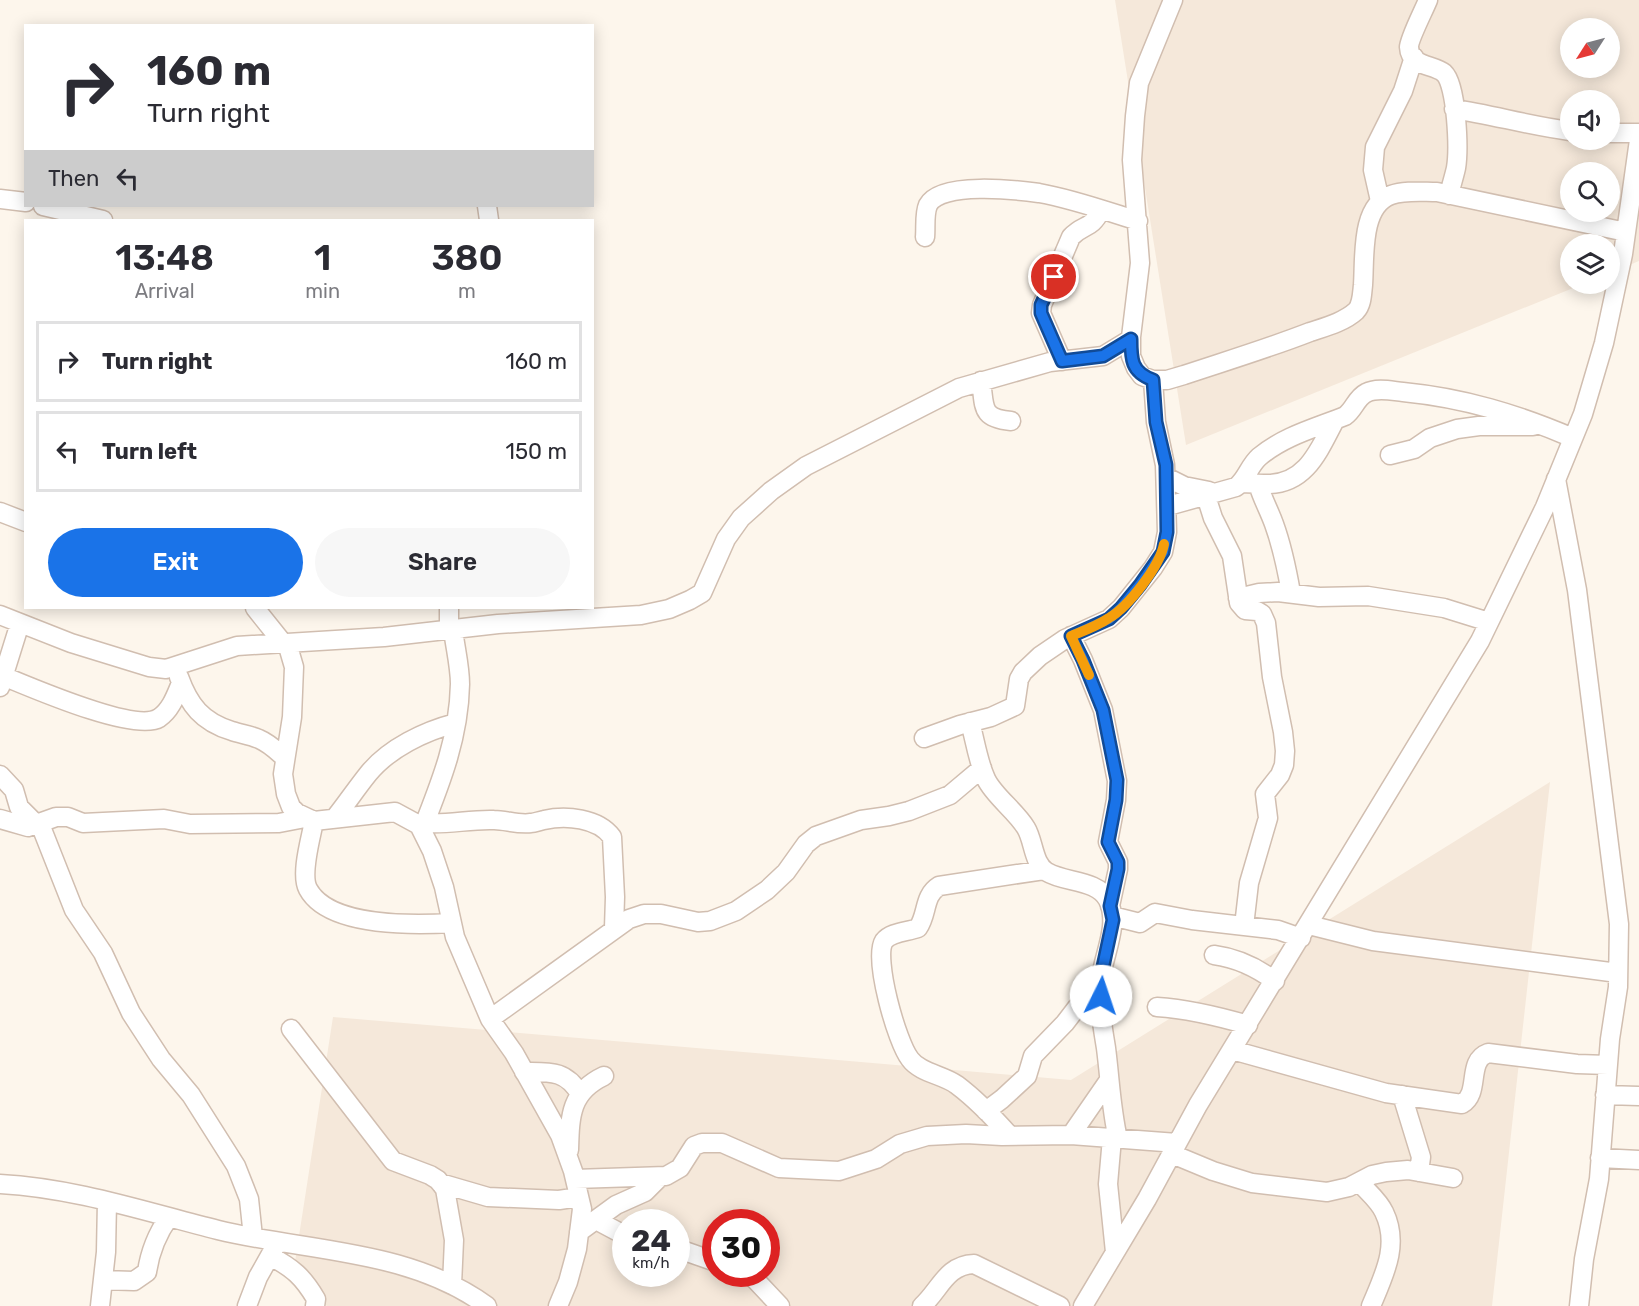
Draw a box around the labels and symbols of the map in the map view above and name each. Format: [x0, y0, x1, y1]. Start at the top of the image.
north arrow [1560, 18, 1620, 78]
pin [1028, 251, 1079, 302]
position arrow [1069, 964, 1133, 1028]
speed limit sign: 30 [702, 1209, 780, 1287]

